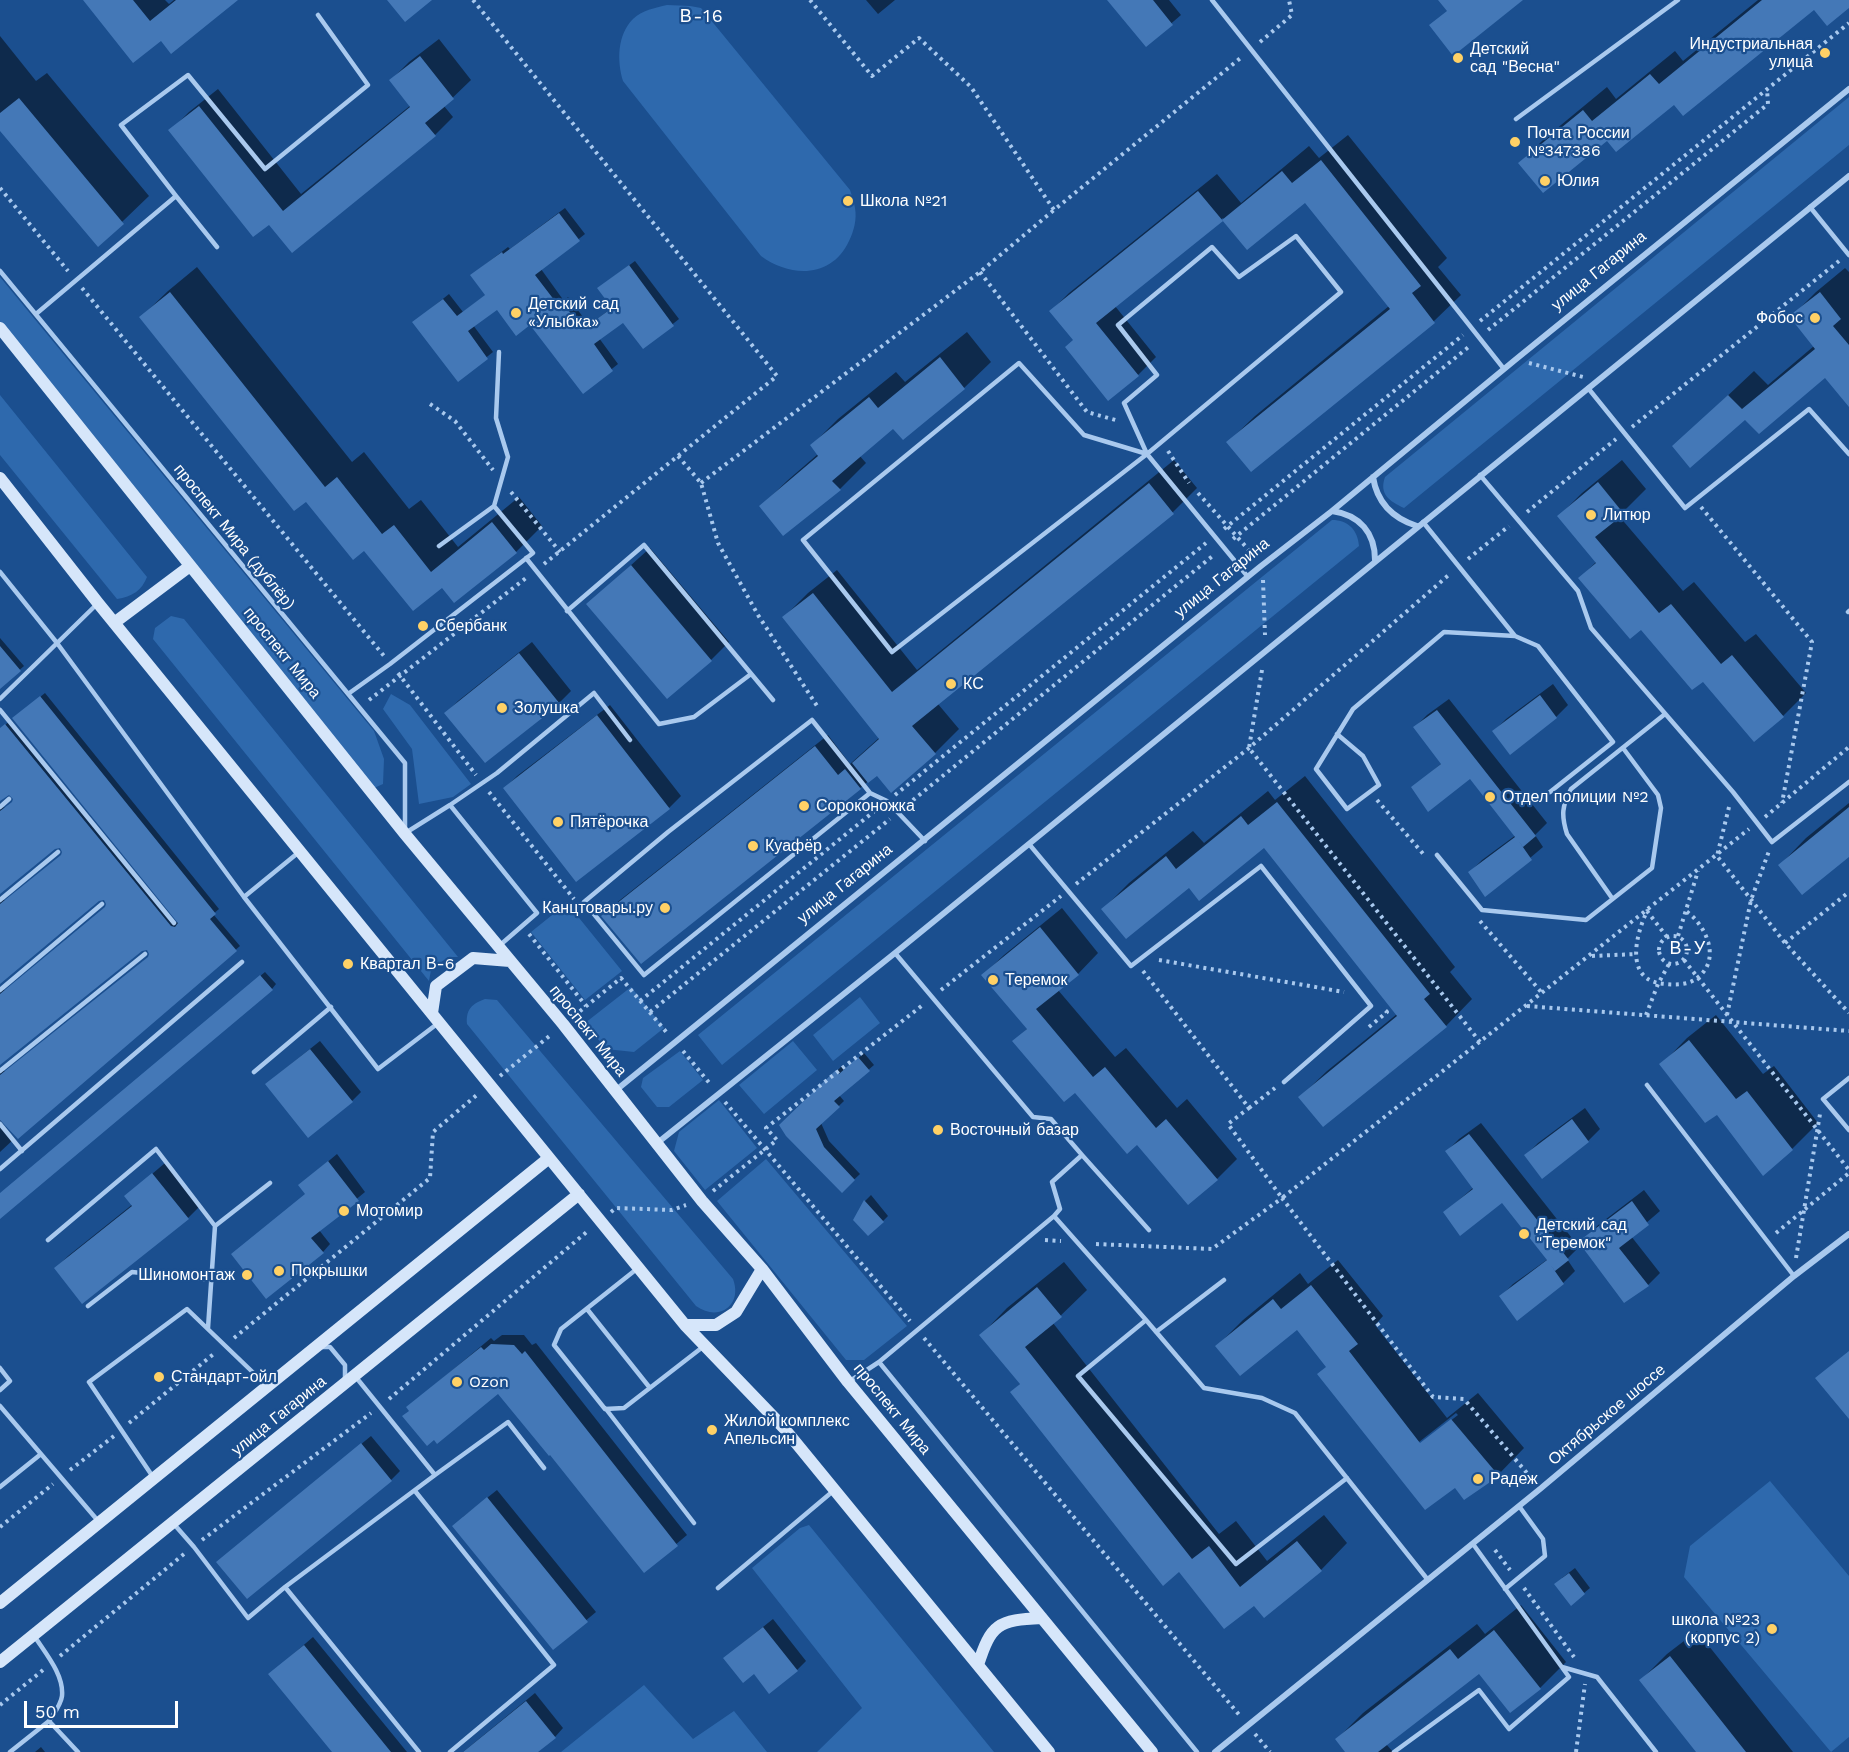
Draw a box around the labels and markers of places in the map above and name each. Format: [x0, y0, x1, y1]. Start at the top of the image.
place label: Индустриальная улица [1689, 34, 1813, 72]
place label: Детский сад "Весна" [1470, 39, 1560, 77]
marker: Индустриальная улица [1818, 46, 1832, 60]
marker: Детский сад "Весна" [1451, 51, 1465, 65]
place label: Почта России №347386 [1527, 123, 1630, 161]
marker: Почта России №347386 [1508, 135, 1522, 149]
place label: Юлия [1557, 171, 1599, 191]
marker: Юлия [1538, 174, 1552, 188]
place label: Школа №21 [860, 191, 947, 211]
marker: Школа №21 [841, 194, 855, 208]
place label: Детский сад «Улыбка» [528, 294, 619, 332]
marker: Детский сад «Улыбка» [509, 306, 523, 320]
place label: Фобос [1756, 308, 1803, 328]
marker: Фобос [1808, 311, 1822, 325]
place label: Литюр [1603, 505, 1651, 525]
marker: Литюр [1584, 508, 1598, 522]
place label: Сбербанк [435, 616, 507, 636]
marker: Сбербанк [416, 619, 430, 633]
place label: КС [963, 674, 984, 694]
marker: КС [944, 677, 958, 691]
place label: Золушка [514, 698, 579, 718]
marker: Золушка [495, 701, 509, 715]
place label: Отдел полиции №2 [1502, 787, 1649, 807]
marker: Отдел полиции №2 [1483, 790, 1497, 804]
place label: Сороконожка [816, 796, 915, 816]
marker: Сороконожка [797, 799, 811, 813]
place label: Пятёрочка [570, 812, 648, 832]
marker: Пятёрочка [551, 815, 565, 829]
place label: Куафёр [765, 836, 822, 856]
marker: Куафёр [746, 839, 760, 853]
place label: Канцтовары.ру [542, 898, 653, 918]
marker: Канцтовары.ру [658, 901, 672, 915]
place label: Квартал В-6 [360, 954, 454, 974]
marker: Квартал В-6 [341, 957, 355, 971]
place label: Теремок [1005, 970, 1067, 990]
marker: Теремок [986, 973, 1000, 987]
place label: Восточный базар [950, 1120, 1079, 1140]
marker: Восточный базар [931, 1123, 945, 1137]
place label: Мотомир [356, 1201, 423, 1221]
marker: Мотомир [337, 1204, 351, 1218]
place label: Детский сад "Теремок" [1536, 1215, 1627, 1253]
marker: Детский сад "Теремок" [1517, 1227, 1531, 1241]
place label: Покрышки [291, 1261, 368, 1281]
marker: Покрышки [272, 1264, 286, 1278]
place label: Шиномонтаж [138, 1265, 235, 1285]
marker: Шиномонтаж [240, 1268, 254, 1282]
place label: Стандарт-ойл [171, 1367, 277, 1387]
marker: Стандарт-ойл [152, 1370, 166, 1384]
place label: Ozon [469, 1372, 509, 1392]
marker: Ozon [450, 1375, 464, 1389]
place label: Жилой комплекс Апельсин [724, 1411, 850, 1449]
marker: Жилой комплекс Апельсин [705, 1423, 719, 1437]
place label: Радеж [1490, 1469, 1538, 1489]
marker: Радеж [1471, 1472, 1485, 1486]
place label: школа №23 (корпус 2) [1672, 1610, 1760, 1648]
marker: школа №23 (корпус 2) [1765, 1622, 1779, 1636]

